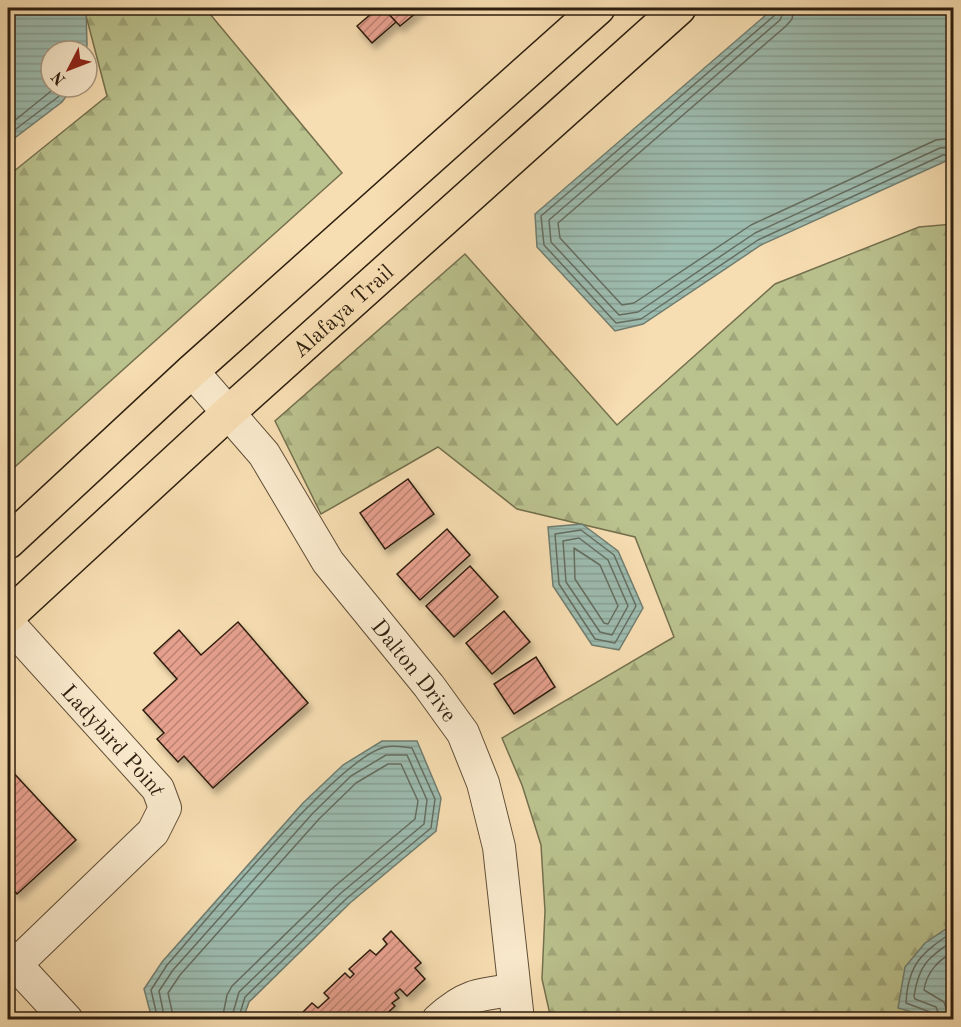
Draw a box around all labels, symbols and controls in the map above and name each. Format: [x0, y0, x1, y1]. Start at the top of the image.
north arrow [39, 39, 99, 99]
text: N [49, 67, 69, 88]
street label: Alafaya Trail [289, 261, 398, 362]
street label: Dalton Drive [366, 616, 460, 726]
street label: Ladybird Point [56, 681, 168, 799]

